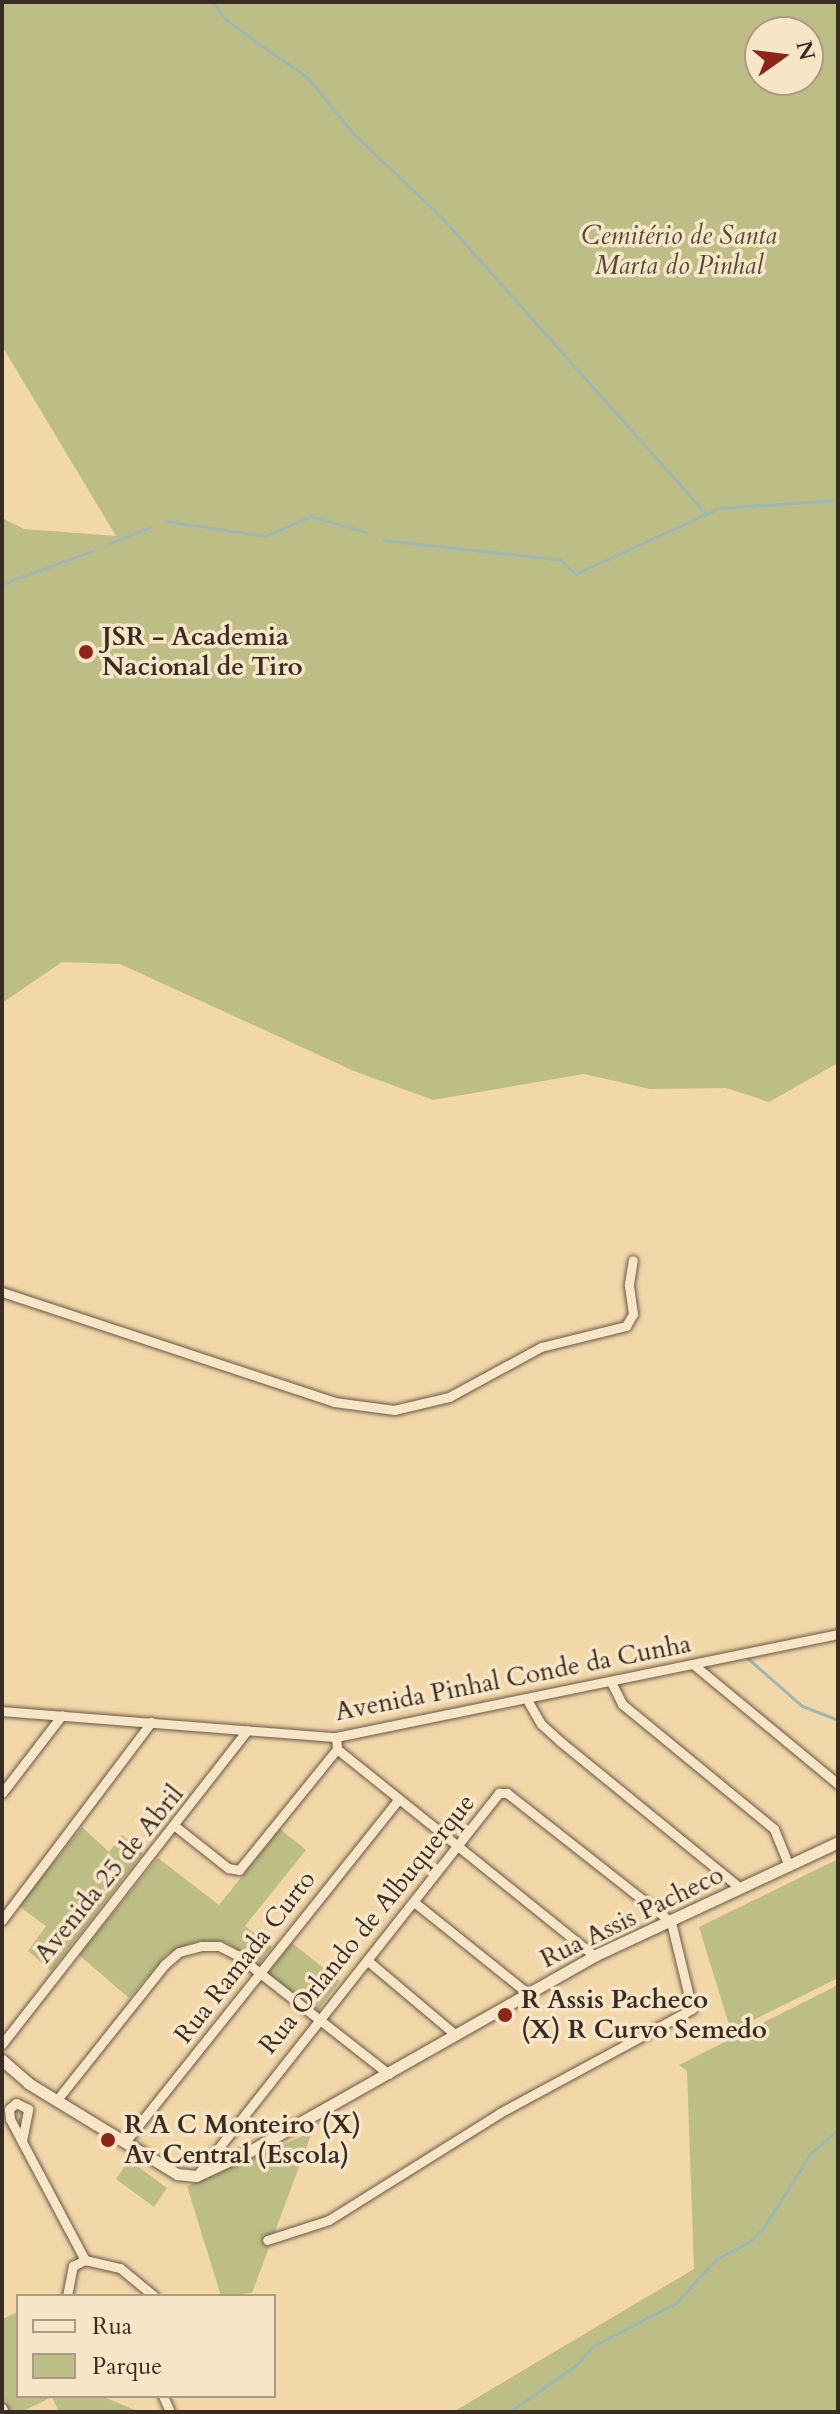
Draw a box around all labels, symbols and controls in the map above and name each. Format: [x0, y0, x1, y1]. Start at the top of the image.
north arrow [744, 16, 824, 96]
text: N [788, 38, 822, 64]
park label: Cemitério de Santa Marta do Pinhal [581, 220, 777, 282]
place label: JSR - Academia Nacional de Tiro [102, 621, 303, 682]
marker: JSR - Academia Nacional de Tiro [77, 643, 95, 661]
street label: Avenida Pinhal Conde da Cunha [332, 1628, 694, 1728]
street label: Avenida 25 de Abril [28, 1779, 190, 1969]
street label: Rua Orlando de Albuquerque [252, 1788, 482, 2060]
street label: Rua Assis Pacheco [535, 1859, 729, 1975]
street label: Rua Ramada Curto [168, 1864, 322, 2050]
place label: R Assis Pacheco (X) R Curvo Semedo [521, 1984, 767, 2046]
marker: R Assis Pacheco (X) R Curvo Semedo [496, 2006, 514, 2024]
place label: R A C Monteiro (X) Av Central (Escola) [124, 2109, 361, 2170]
marker: R A C Monteiro (X) Av Central (Escola) [99, 2131, 117, 2149]
legend [16, 2294, 276, 2398]
text: Rua [92, 2310, 132, 2343]
text: Parque [92, 2350, 162, 2383]

